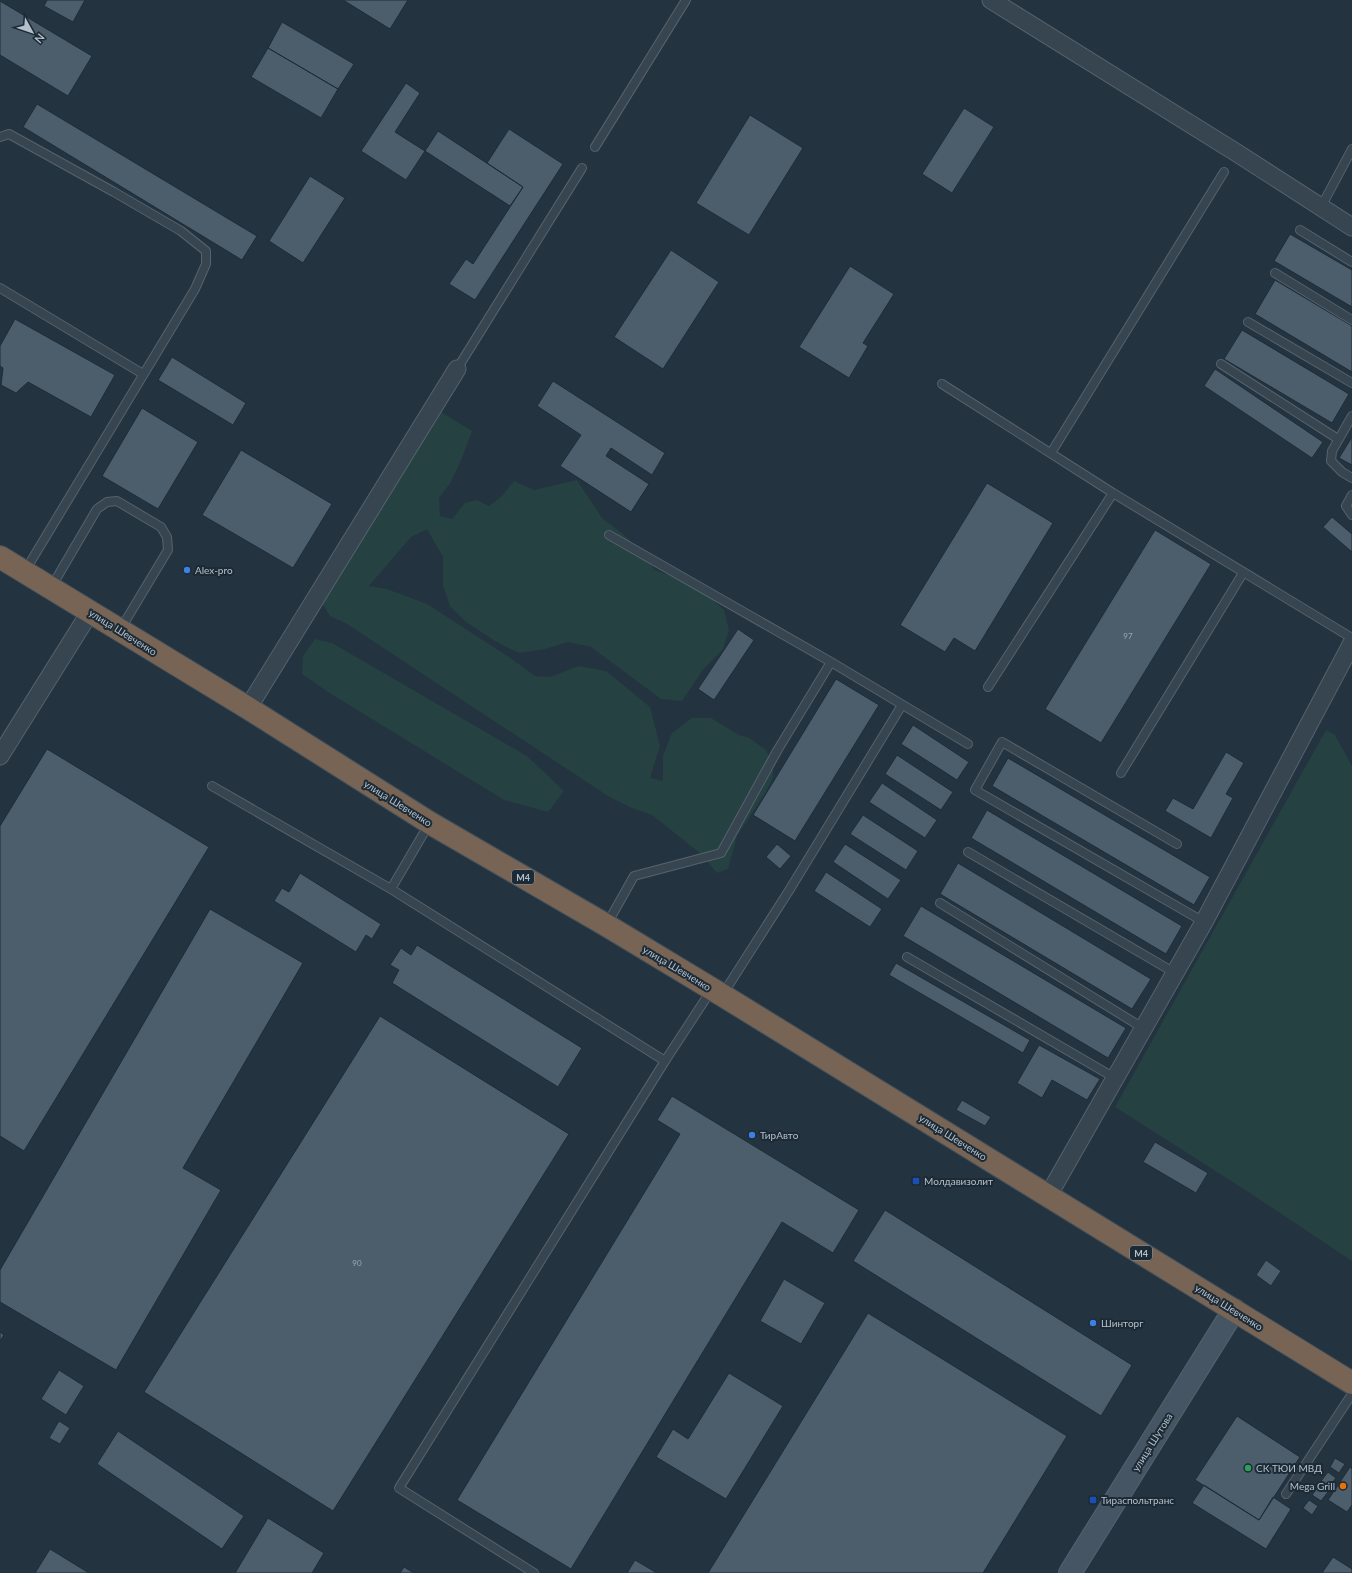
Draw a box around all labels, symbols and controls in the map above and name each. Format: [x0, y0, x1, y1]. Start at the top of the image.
north arrow [12, 12, 52, 52]
text: N [32, 31, 48, 46]
place label: Alex-pro [195, 564, 233, 576]
marker: Alex-pro [182, 565, 192, 575]
street label: улица Шевченко [87, 606, 159, 658]
house number: 97 [1123, 631, 1133, 641]
street label: улица Шевченко [362, 777, 434, 829]
road number: M4 [512, 870, 534, 884]
street label: улица Шевченко [641, 943, 714, 993]
street label: улица Шевченко [917, 1111, 989, 1163]
place label: ТирАвто [760, 1129, 799, 1141]
marker: ТирАвто [747, 1130, 757, 1140]
place label: Молдавизолит [924, 1175, 993, 1187]
marker: Молдавизолит [911, 1176, 921, 1186]
road number: M4 [1130, 1246, 1152, 1260]
house number: 90 [352, 1258, 362, 1268]
street label: улица Шевченко [1193, 1281, 1265, 1333]
place label: Шинторг [1101, 1317, 1143, 1329]
marker: Шинторг [1088, 1318, 1098, 1328]
street label: улица Шутова [1129, 1411, 1175, 1473]
place label: СК ТЮИ МВД [1256, 1462, 1322, 1474]
marker: СК ТЮИ МВД [1243, 1463, 1253, 1473]
place label: Mega Grill [1290, 1480, 1335, 1492]
marker: Mega Grill [1338, 1481, 1348, 1491]
place label: Тираспольтранс [1101, 1494, 1174, 1506]
marker: Тираспольтранс [1088, 1495, 1098, 1505]

